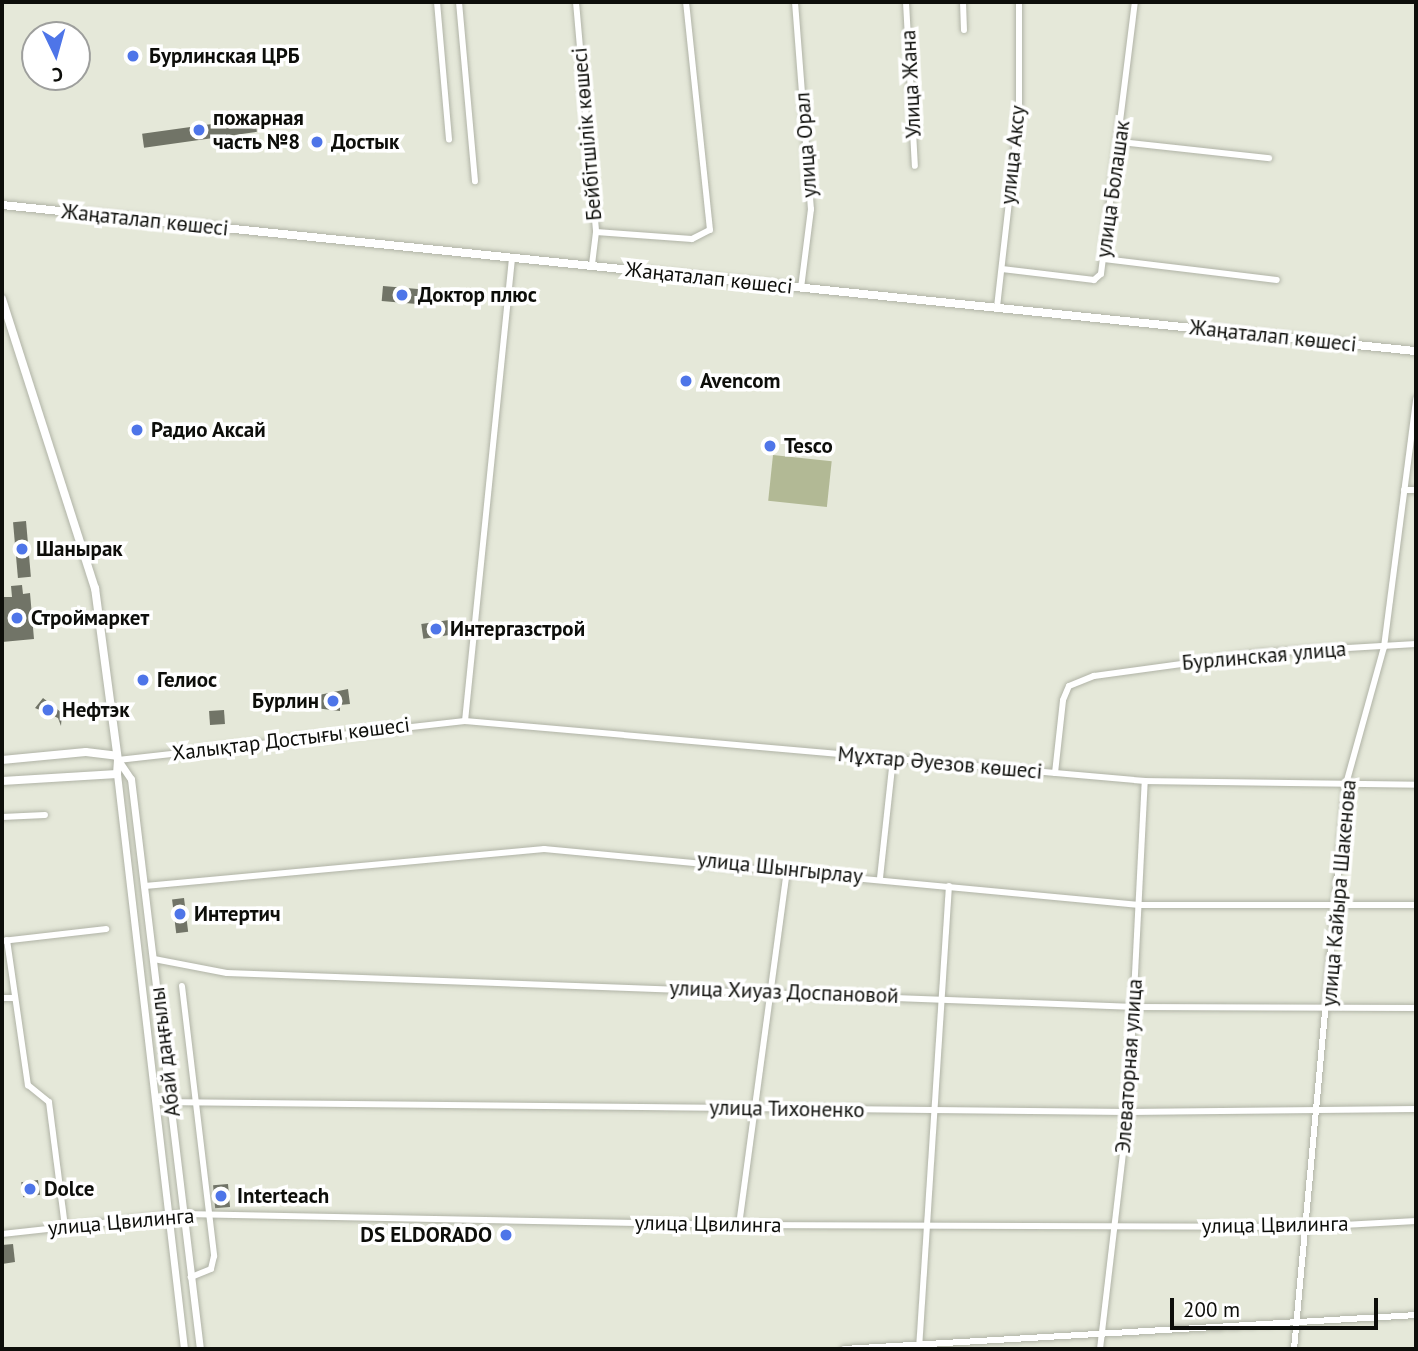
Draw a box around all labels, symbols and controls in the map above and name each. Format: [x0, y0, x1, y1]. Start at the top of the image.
north arrow [21, 21, 91, 91]
street label: Улица Жана [896, 29, 926, 139]
place label: Бурлинская ЦРБ [149, 43, 300, 69]
marker: Бурлинская ЦРБ [123, 46, 143, 66]
street label: Бейбітшілік көшесі [567, 46, 607, 222]
text: С [51, 63, 64, 87]
street label: улица Орал [790, 91, 822, 199]
street label: улица Аксу [995, 104, 1031, 206]
place label: пожарная часть №8 [213, 105, 304, 155]
street label: улица Болашак [1091, 119, 1135, 259]
marker: пожарная часть №8 [191, 122, 207, 138]
place label: Достык [331, 129, 399, 155]
marker: Достык [309, 134, 325, 150]
street label: Жаңаталап көшесі [60, 199, 230, 241]
street label: Жаңаталап көшесі [624, 257, 794, 299]
place label: Доктор плюс [418, 282, 537, 308]
marker: Доктор плюс [392, 285, 412, 305]
street label: Жаңаталап көшесі [1188, 315, 1358, 357]
place label: Avencom [700, 368, 780, 394]
marker: Avencom [678, 373, 694, 389]
place label: Радио Аксай [151, 417, 267, 443]
marker: Радио Аксай [129, 422, 145, 438]
place label: Tesco [784, 433, 833, 459]
marker: Tesco [762, 438, 778, 454]
place label: Шанырак [36, 536, 123, 562]
marker: Шанырак [14, 541, 30, 557]
place label: Строймаркет [31, 605, 149, 631]
marker: Строймаркет [9, 610, 25, 626]
place label: Интергазстрой [450, 616, 585, 642]
marker: Интергазстрой [428, 621, 444, 637]
street label: Бурлинская улица [1181, 636, 1347, 676]
place label: Гелиос [157, 667, 217, 693]
marker: Гелиос [135, 672, 151, 688]
place label: Бурлин [252, 688, 319, 714]
marker: Бурлин [325, 693, 341, 709]
place label: Нефтэк [62, 697, 129, 723]
marker: Нефтэк [40, 702, 56, 718]
street label: Халықтар Достығы көшесі [170, 712, 412, 766]
street label: Мұхтар Әуезов көшесі [837, 741, 1043, 785]
street label: улица Кайыра Шакенова [1317, 778, 1361, 1008]
street label: улица Шынгырлау [696, 847, 864, 889]
place label: Интертич [194, 901, 281, 927]
marker: Интертич [172, 906, 188, 922]
street label: улица Хиуаз Доспановой [668, 975, 900, 1009]
street label: Элеваторная улица [1110, 978, 1148, 1154]
street label: Абай даңғылы [145, 986, 185, 1118]
street label: улица Тихоненко [709, 1095, 865, 1123]
place label: Dolce [44, 1176, 94, 1202]
marker: Dolce [22, 1181, 38, 1197]
place label: Interteach [237, 1183, 329, 1209]
marker: Interteach [211, 1186, 231, 1206]
street label: улица Цвилинга [47, 1203, 195, 1241]
street label: улица Цвилинга [634, 1210, 782, 1238]
street label: улица Цвилинга [1201, 1211, 1349, 1239]
place label: DS ELDORADO [360, 1222, 492, 1248]
marker: DS ELDORADO [498, 1227, 514, 1243]
scale bar [1173, 1284, 1381, 1328]
text: 200 m [1183, 1296, 1240, 1323]

